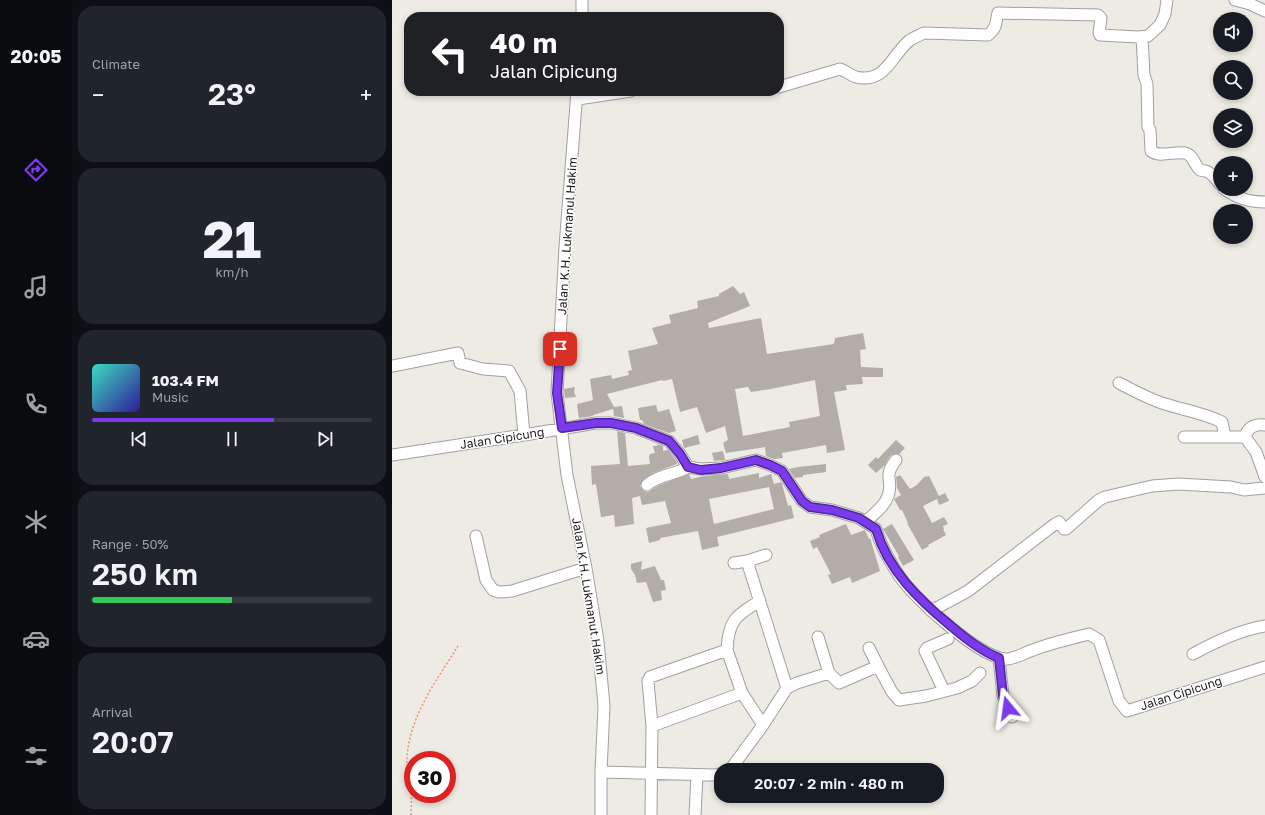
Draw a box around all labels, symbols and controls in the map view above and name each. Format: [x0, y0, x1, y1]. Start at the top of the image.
map controls [1213, 12, 1253, 244]
button: sound [1213, 12, 1253, 52]
text: 40 m [490, 26, 557, 59]
icon: left [424, 28, 476, 80]
text: 20:05 [10, 45, 62, 67]
text: Climate [92, 56, 140, 72]
text: Jalan Cipicung [490, 60, 617, 82]
button: search [1213, 60, 1253, 100]
text: 23° [208, 76, 256, 112]
text: − [92, 81, 104, 108]
text: + [360, 81, 372, 108]
button: layers [1213, 108, 1253, 148]
icon: directions [22, 156, 50, 184]
button: + [1213, 156, 1253, 196]
street label: Jalan K.H. Lukmanul Hakim [554, 157, 580, 315]
button: − [1213, 204, 1253, 244]
text: 21 [203, 207, 261, 269]
text: km/h [215, 264, 249, 280]
icon: music [22, 273, 50, 301]
pin [543, 332, 577, 366]
icon: arrive [549, 338, 571, 360]
text: 103.4 FM [152, 371, 219, 389]
text: Music [152, 389, 189, 405]
icon: phone [22, 390, 50, 418]
street label: Jalan Cipicung [459, 424, 545, 452]
icon: previous [128, 428, 150, 450]
icon: pause [221, 428, 243, 450]
icon: next [314, 428, 336, 450]
icon: climate [22, 508, 50, 536]
street label: Jalan K.H. Lukmanut Hakim [569, 516, 609, 676]
text: Range · 50% [92, 536, 169, 552]
text: 250 km [92, 556, 198, 592]
icon: car [22, 625, 50, 653]
street label: Jalan Cipicung [1138, 673, 1224, 713]
position arrow [987, 687, 1029, 729]
text: Arrival [92, 704, 133, 720]
text: 20:07 [92, 724, 174, 760]
icon: filters [22, 742, 50, 770]
speed limit sign: 30 [404, 751, 456, 803]
text: 20:07 · 2 min · 480 m [754, 774, 904, 792]

